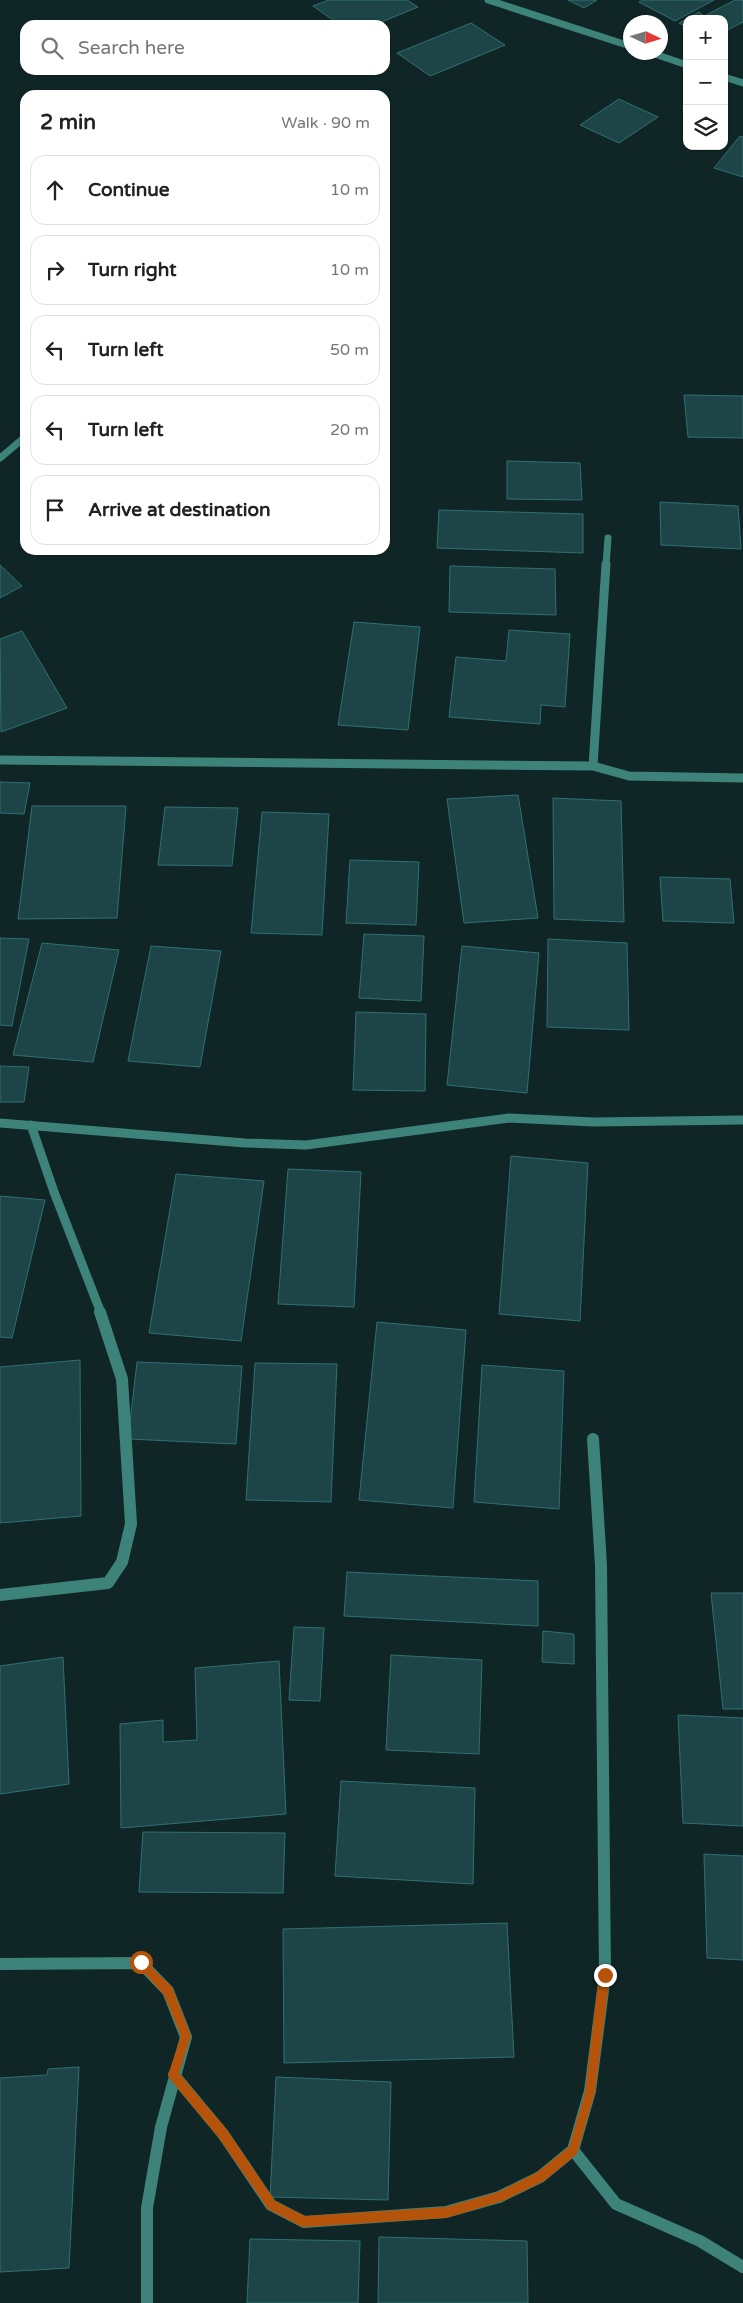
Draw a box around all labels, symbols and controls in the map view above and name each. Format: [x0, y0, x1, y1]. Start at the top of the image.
north arrow [623, 15, 668, 60]
map controls [683, 15, 728, 150]
button: + [683, 15, 728, 60]
search box [20, 20, 390, 75]
icon: search [38, 34, 66, 62]
text: Search here [78, 37, 185, 59]
button: − [683, 60, 728, 105]
button: layers [683, 105, 728, 150]
text: 2 min [40, 110, 96, 135]
text: Walk · 90 m [281, 113, 370, 133]
icon: ahead [41, 176, 69, 204]
text: Continue [88, 179, 170, 201]
text: 10 m [330, 180, 369, 200]
icon: right [41, 256, 69, 284]
text: Turn right [88, 259, 176, 281]
text: 10 m [330, 260, 369, 280]
icon: left [41, 336, 69, 364]
text: Turn left [88, 339, 164, 361]
text: 50 m [330, 340, 369, 360]
icon: left [41, 416, 69, 444]
text: Turn left [88, 419, 164, 441]
text: 20 m [330, 420, 369, 440]
icon: arrive [41, 496, 69, 524]
text: Arrive at destination [88, 499, 271, 521]
route start [130, 1951, 153, 1974]
route end [594, 1964, 617, 1987]

